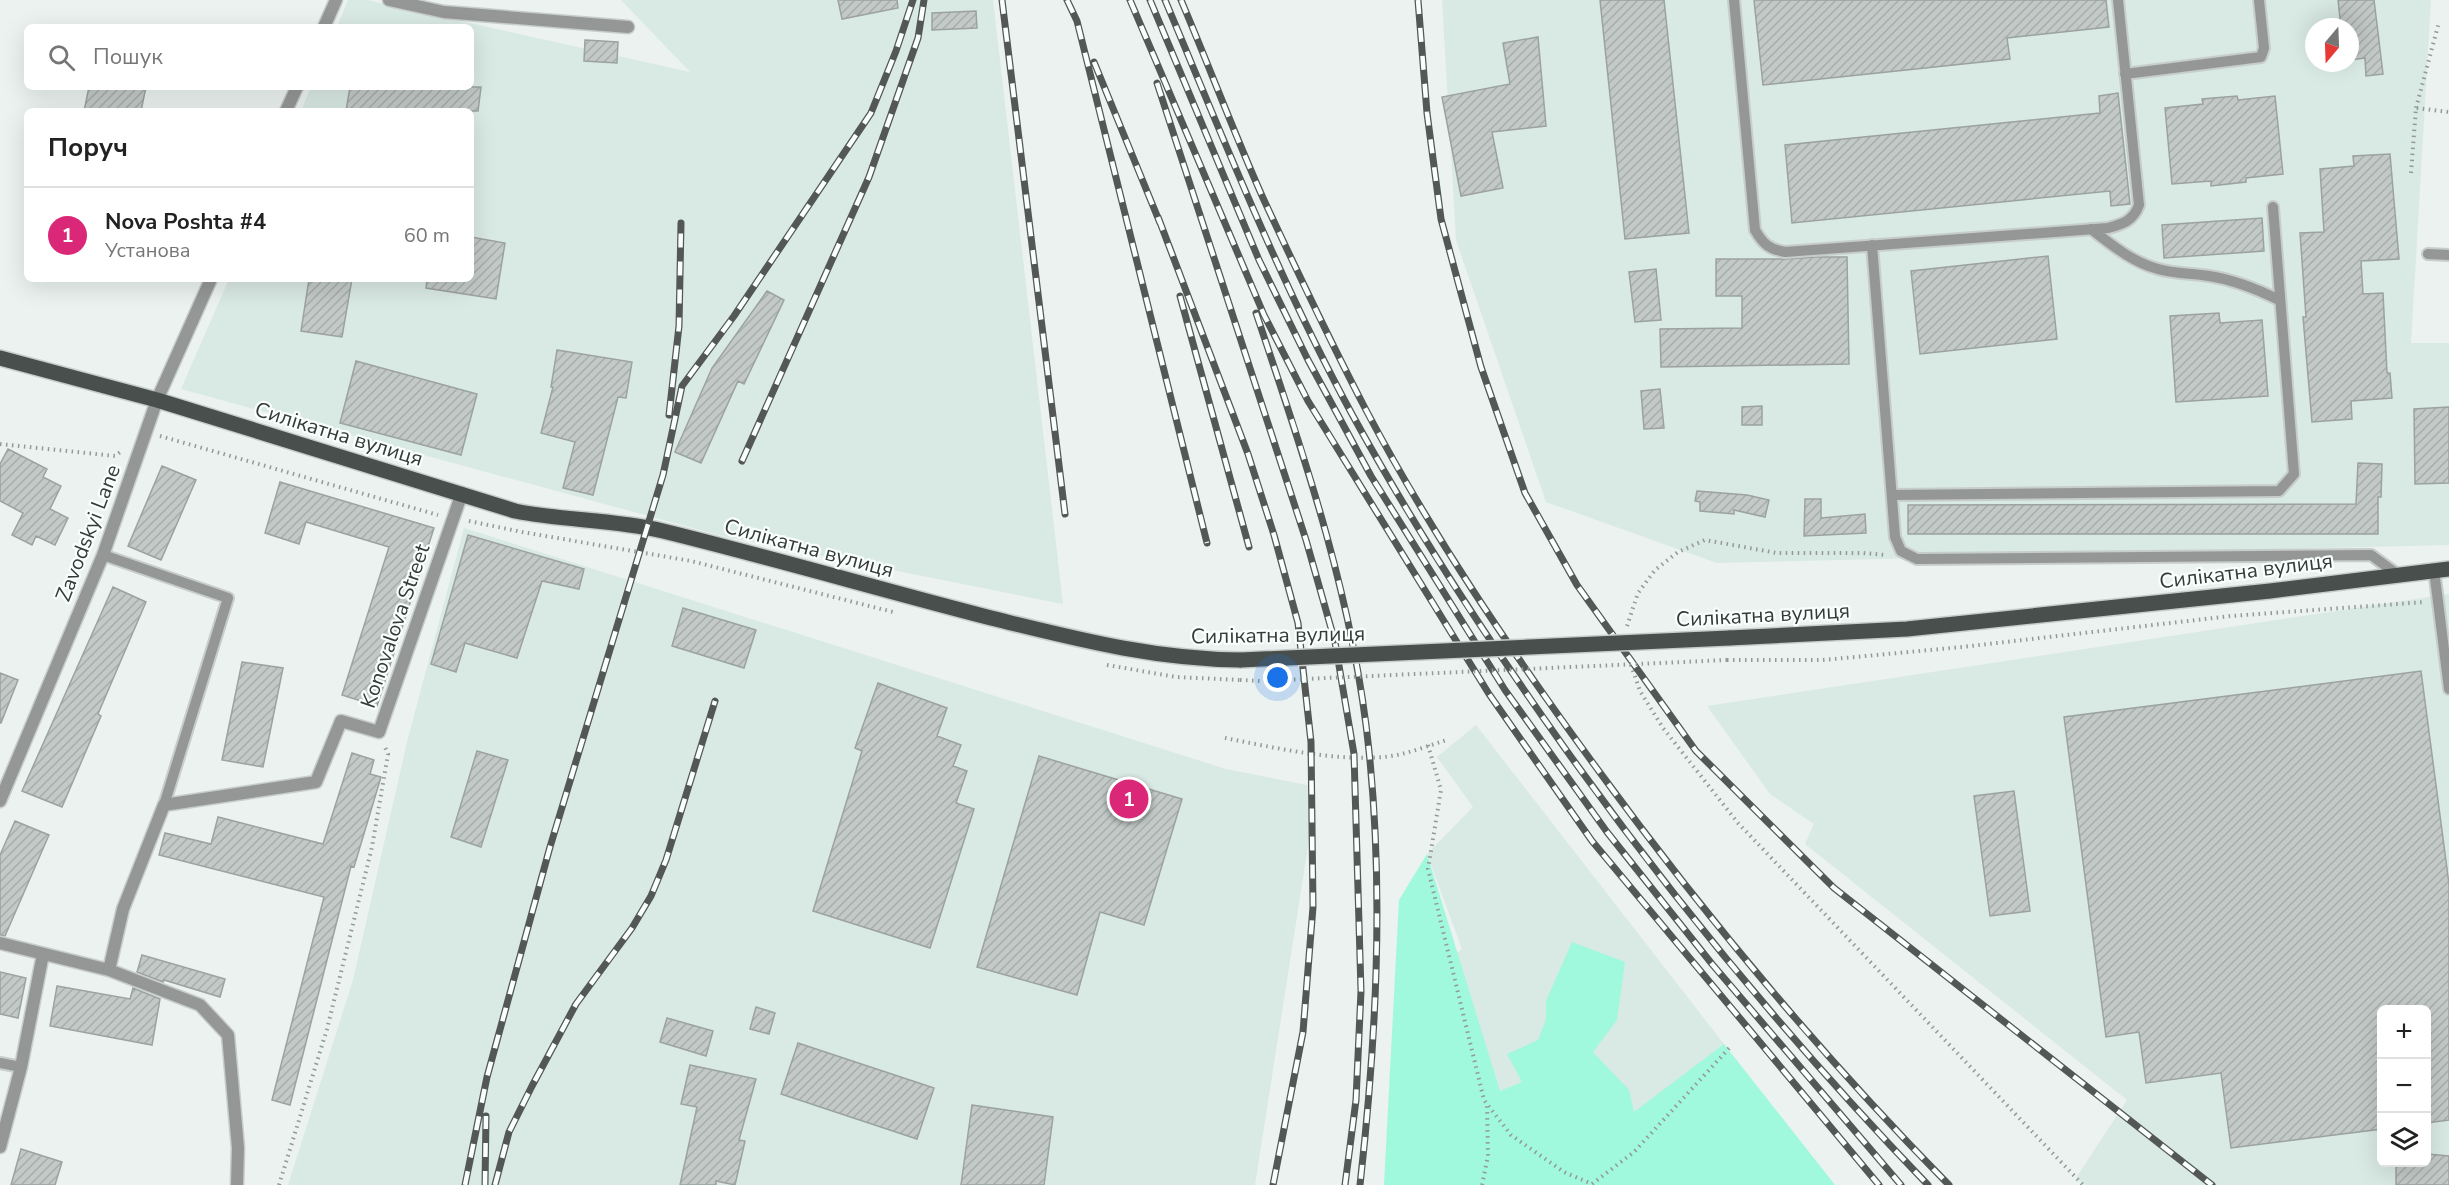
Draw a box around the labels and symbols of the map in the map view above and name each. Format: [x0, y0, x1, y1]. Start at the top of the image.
north arrow [2305, 18, 2359, 72]
street label: Силікатна вулиця [252, 395, 426, 473]
street label: Zavodskyi Lane [49, 460, 127, 606]
street label: Силікатна вулиця [721, 512, 897, 584]
street label: Konovalova Street [354, 540, 436, 712]
street label: Силікатна вулиця [2158, 546, 2334, 596]
street label: Силікатна вулиця [1675, 596, 1851, 634]
street label: Силікатна вулиця [1191, 619, 1365, 651]
your location [1263, 663, 1292, 692]
pin: 1 [1110, 776, 1148, 822]

